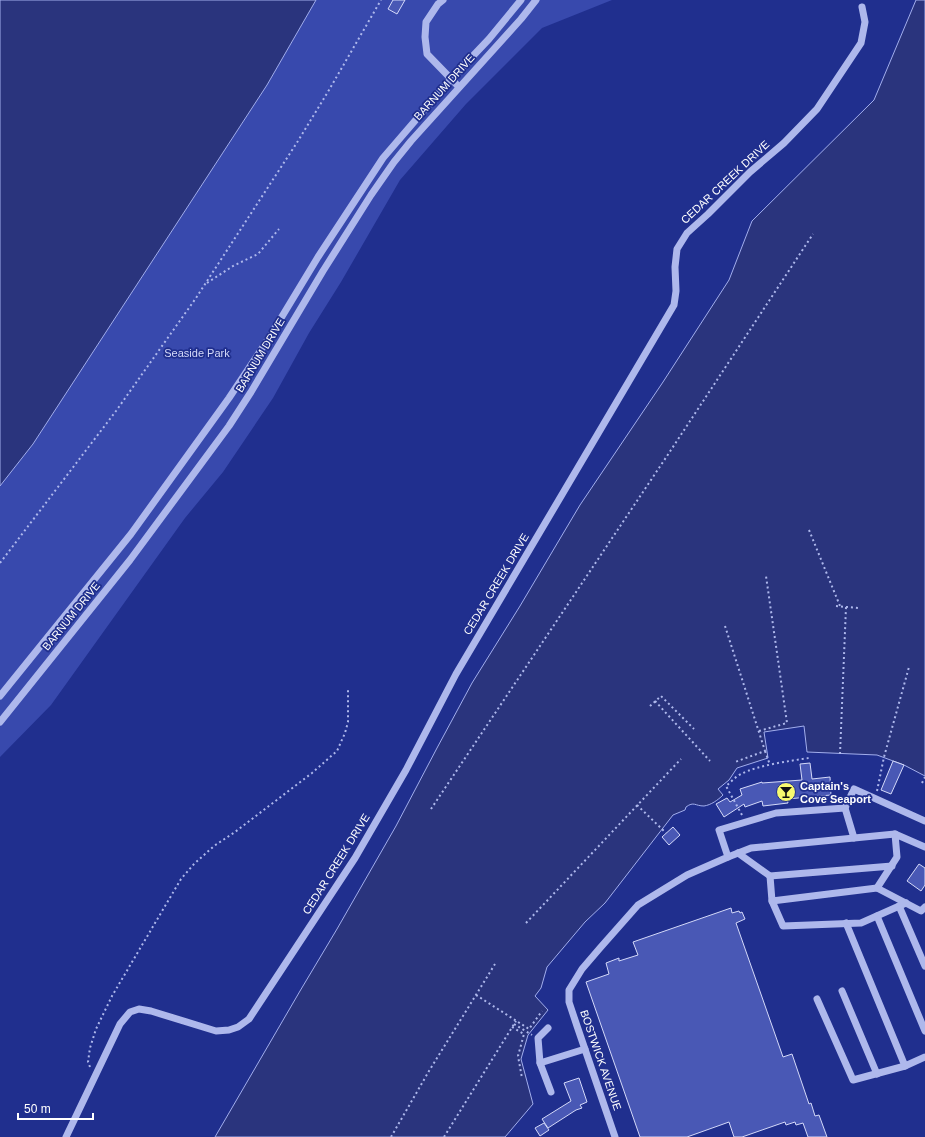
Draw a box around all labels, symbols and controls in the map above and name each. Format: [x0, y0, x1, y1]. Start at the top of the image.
street label: BARNUM DRIVE [411, 52, 477, 122]
street label: CEDAR CREEK DRIVE [678, 138, 772, 226]
street label: BARNUM DRIVE [233, 316, 287, 394]
park label: Seaside Park [164, 347, 230, 359]
street label: CEDAR CREEK DRIVE [461, 531, 531, 637]
street label: BARNUM DRIVE [40, 579, 102, 653]
place label: Captain's Cove Seaport [800, 780, 871, 805]
bar icon: Captain's Cove Seaport [775, 781, 797, 803]
street label: CEDAR CREEK DRIVE [300, 812, 372, 916]
street label: BOSTWICK AVENUE [578, 1008, 624, 1112]
scale bar [18, 1095, 93, 1121]
text: 50 m [24, 1102, 51, 1116]

